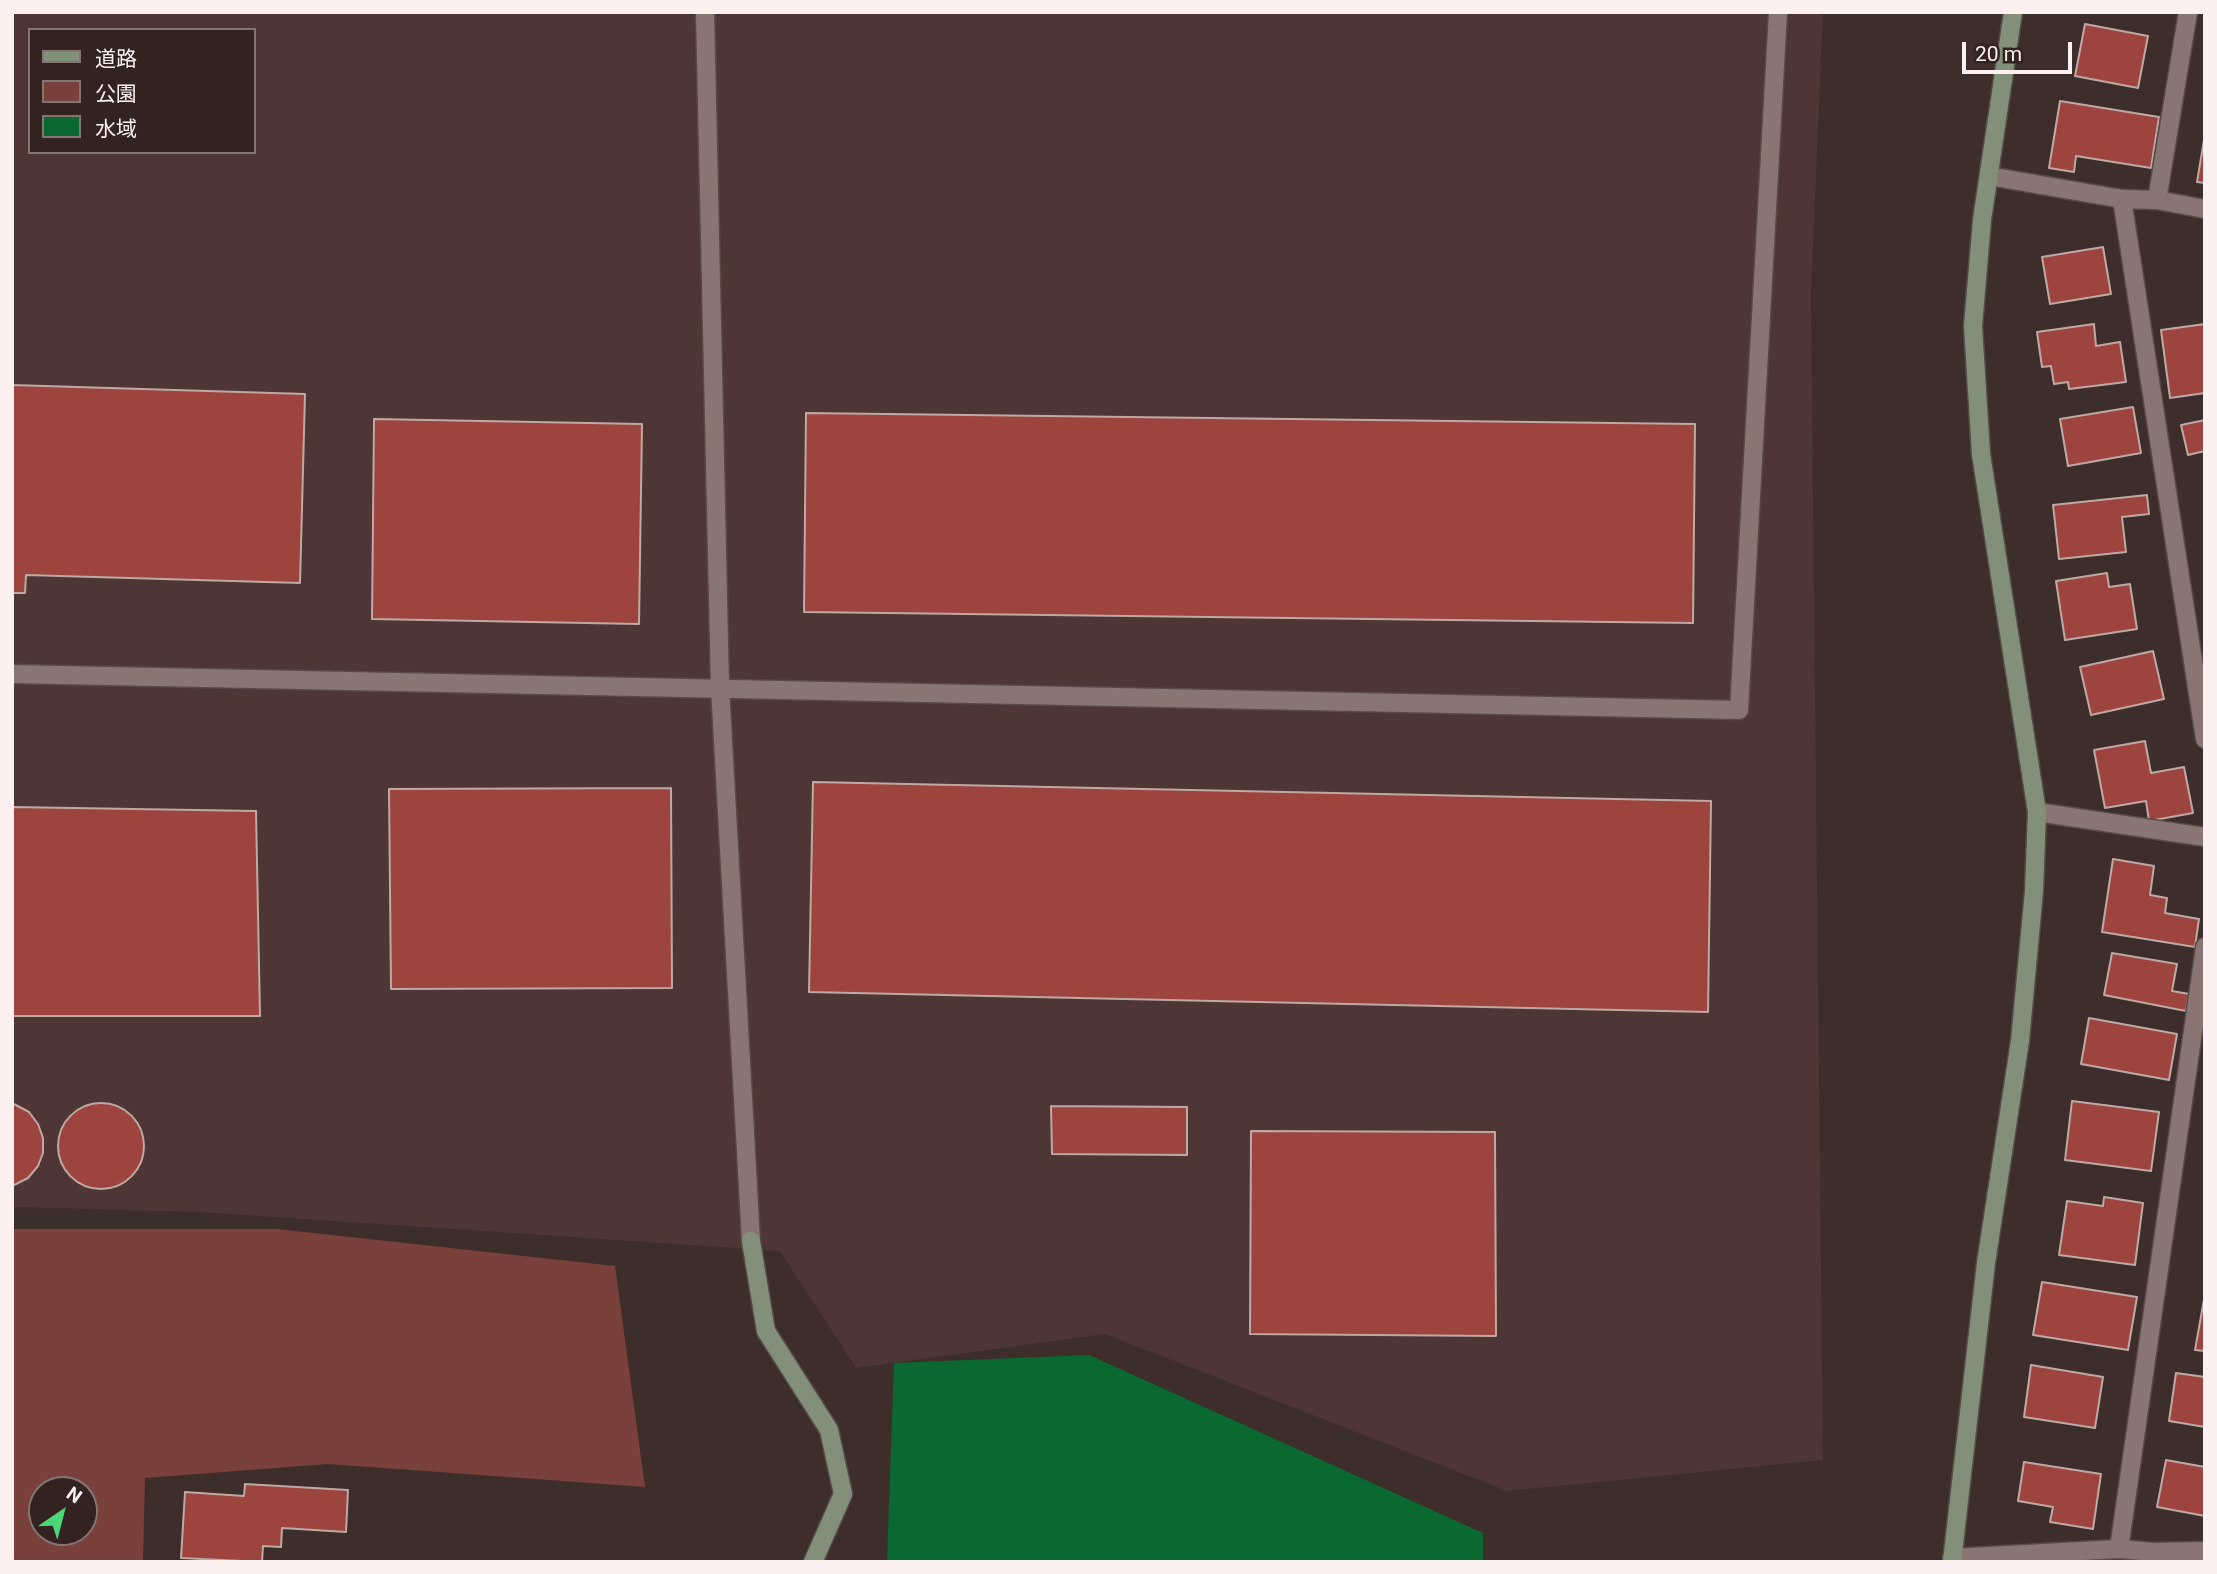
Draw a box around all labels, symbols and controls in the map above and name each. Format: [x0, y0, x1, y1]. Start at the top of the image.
legend [28, 28, 256, 154]
scale bar [1965, 28, 2075, 72]
text: 20 m [1975, 42, 2022, 66]
text: 道路 [95, 47, 137, 71]
text: 公園 [95, 82, 137, 106]
text: 水域 [95, 117, 137, 141]
north arrow [28, 1476, 98, 1546]
text: N [62, 1482, 86, 1508]

